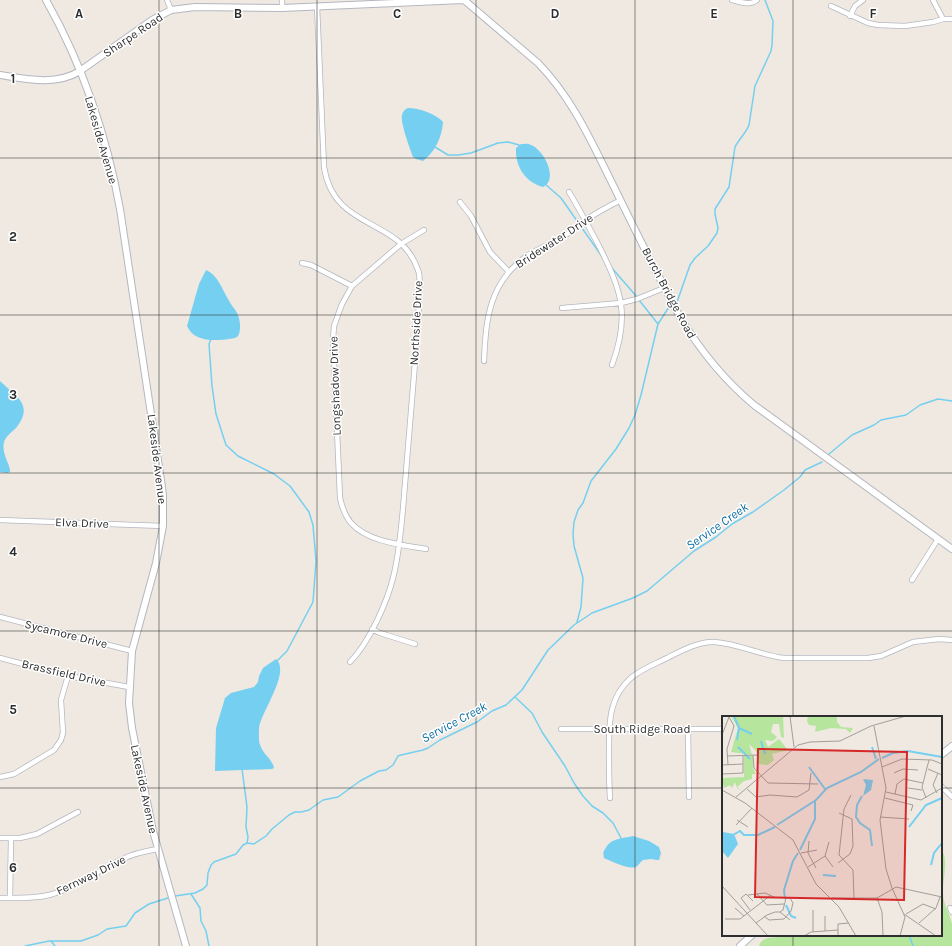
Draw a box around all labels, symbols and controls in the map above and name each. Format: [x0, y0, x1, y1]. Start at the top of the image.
text: A [75, 6, 83, 21]
text: B [234, 6, 242, 21]
text: C [393, 6, 401, 21]
text: D [551, 6, 560, 21]
text: E [710, 6, 718, 21]
text: F [869, 6, 877, 21]
street label: Sharpe Road [100, 10, 166, 60]
text: 1 [11, 71, 15, 86]
street label: Lakeside Avenue [82, 95, 120, 185]
street label: Bridewater Drive [513, 211, 595, 271]
text: 2 [9, 229, 17, 244]
street label: Burch Bridge Road [639, 245, 699, 341]
street label: Northside Drive [407, 280, 425, 366]
street label: Longshadow Drive [326, 336, 344, 436]
text: 3 [9, 387, 17, 402]
street label: Lakeside Avenue [145, 413, 169, 505]
water label: Service Creek [683, 499, 751, 553]
street label: Elva Drive [55, 515, 109, 531]
text: 4 [9, 544, 17, 559]
street label: Sycamore Drive [23, 617, 109, 651]
street label: Brassfield Drive [20, 656, 108, 690]
water label: Service Creek [419, 698, 490, 746]
text: 5 [9, 702, 17, 717]
inset map [722, 716, 942, 936]
street label: South Ridge Road [593, 722, 691, 736]
street label: Lakeside Avenue [128, 743, 160, 835]
street label: Fernway Drive [54, 852, 128, 898]
text: 6 [9, 860, 17, 875]

